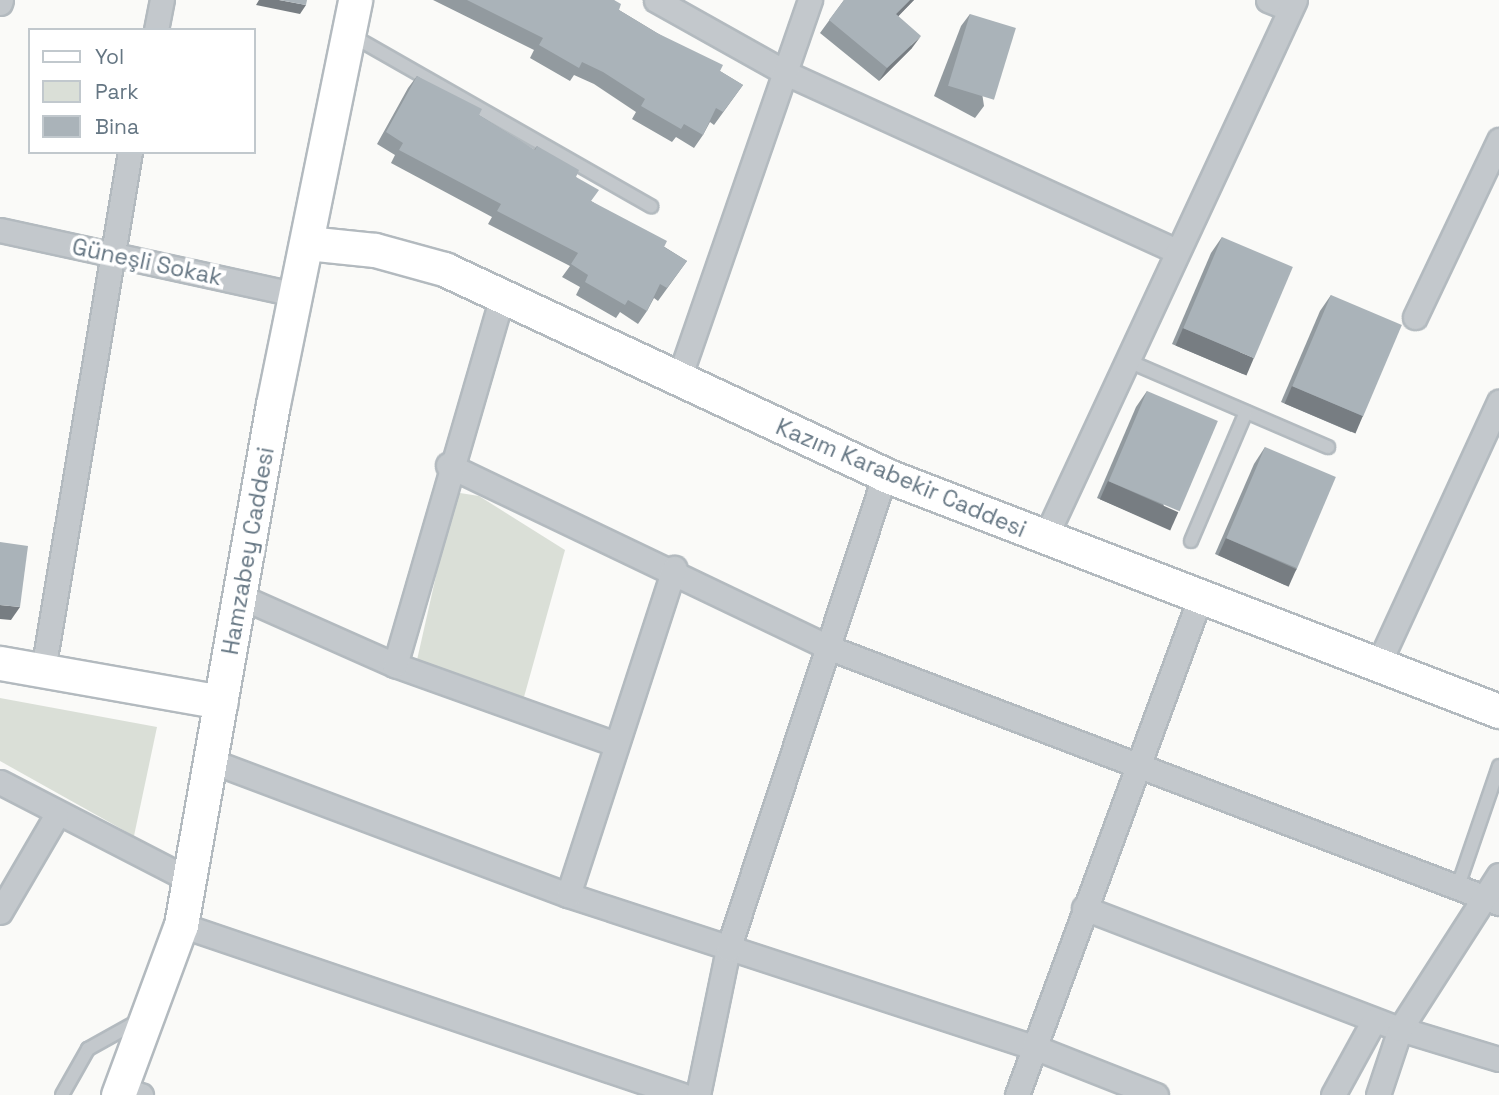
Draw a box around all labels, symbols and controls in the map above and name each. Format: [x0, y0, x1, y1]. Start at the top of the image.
legend [28, 28, 256, 154]
text: Yol [95, 43, 124, 70]
text: Park [95, 78, 139, 105]
text: Bina [95, 113, 139, 140]
street label: Güneşli Sokak [70, 233, 224, 291]
street label: Kazım Karabekir Caddesi [772, 413, 1030, 543]
street label: Hamzabey Caddesi [216, 445, 280, 657]

